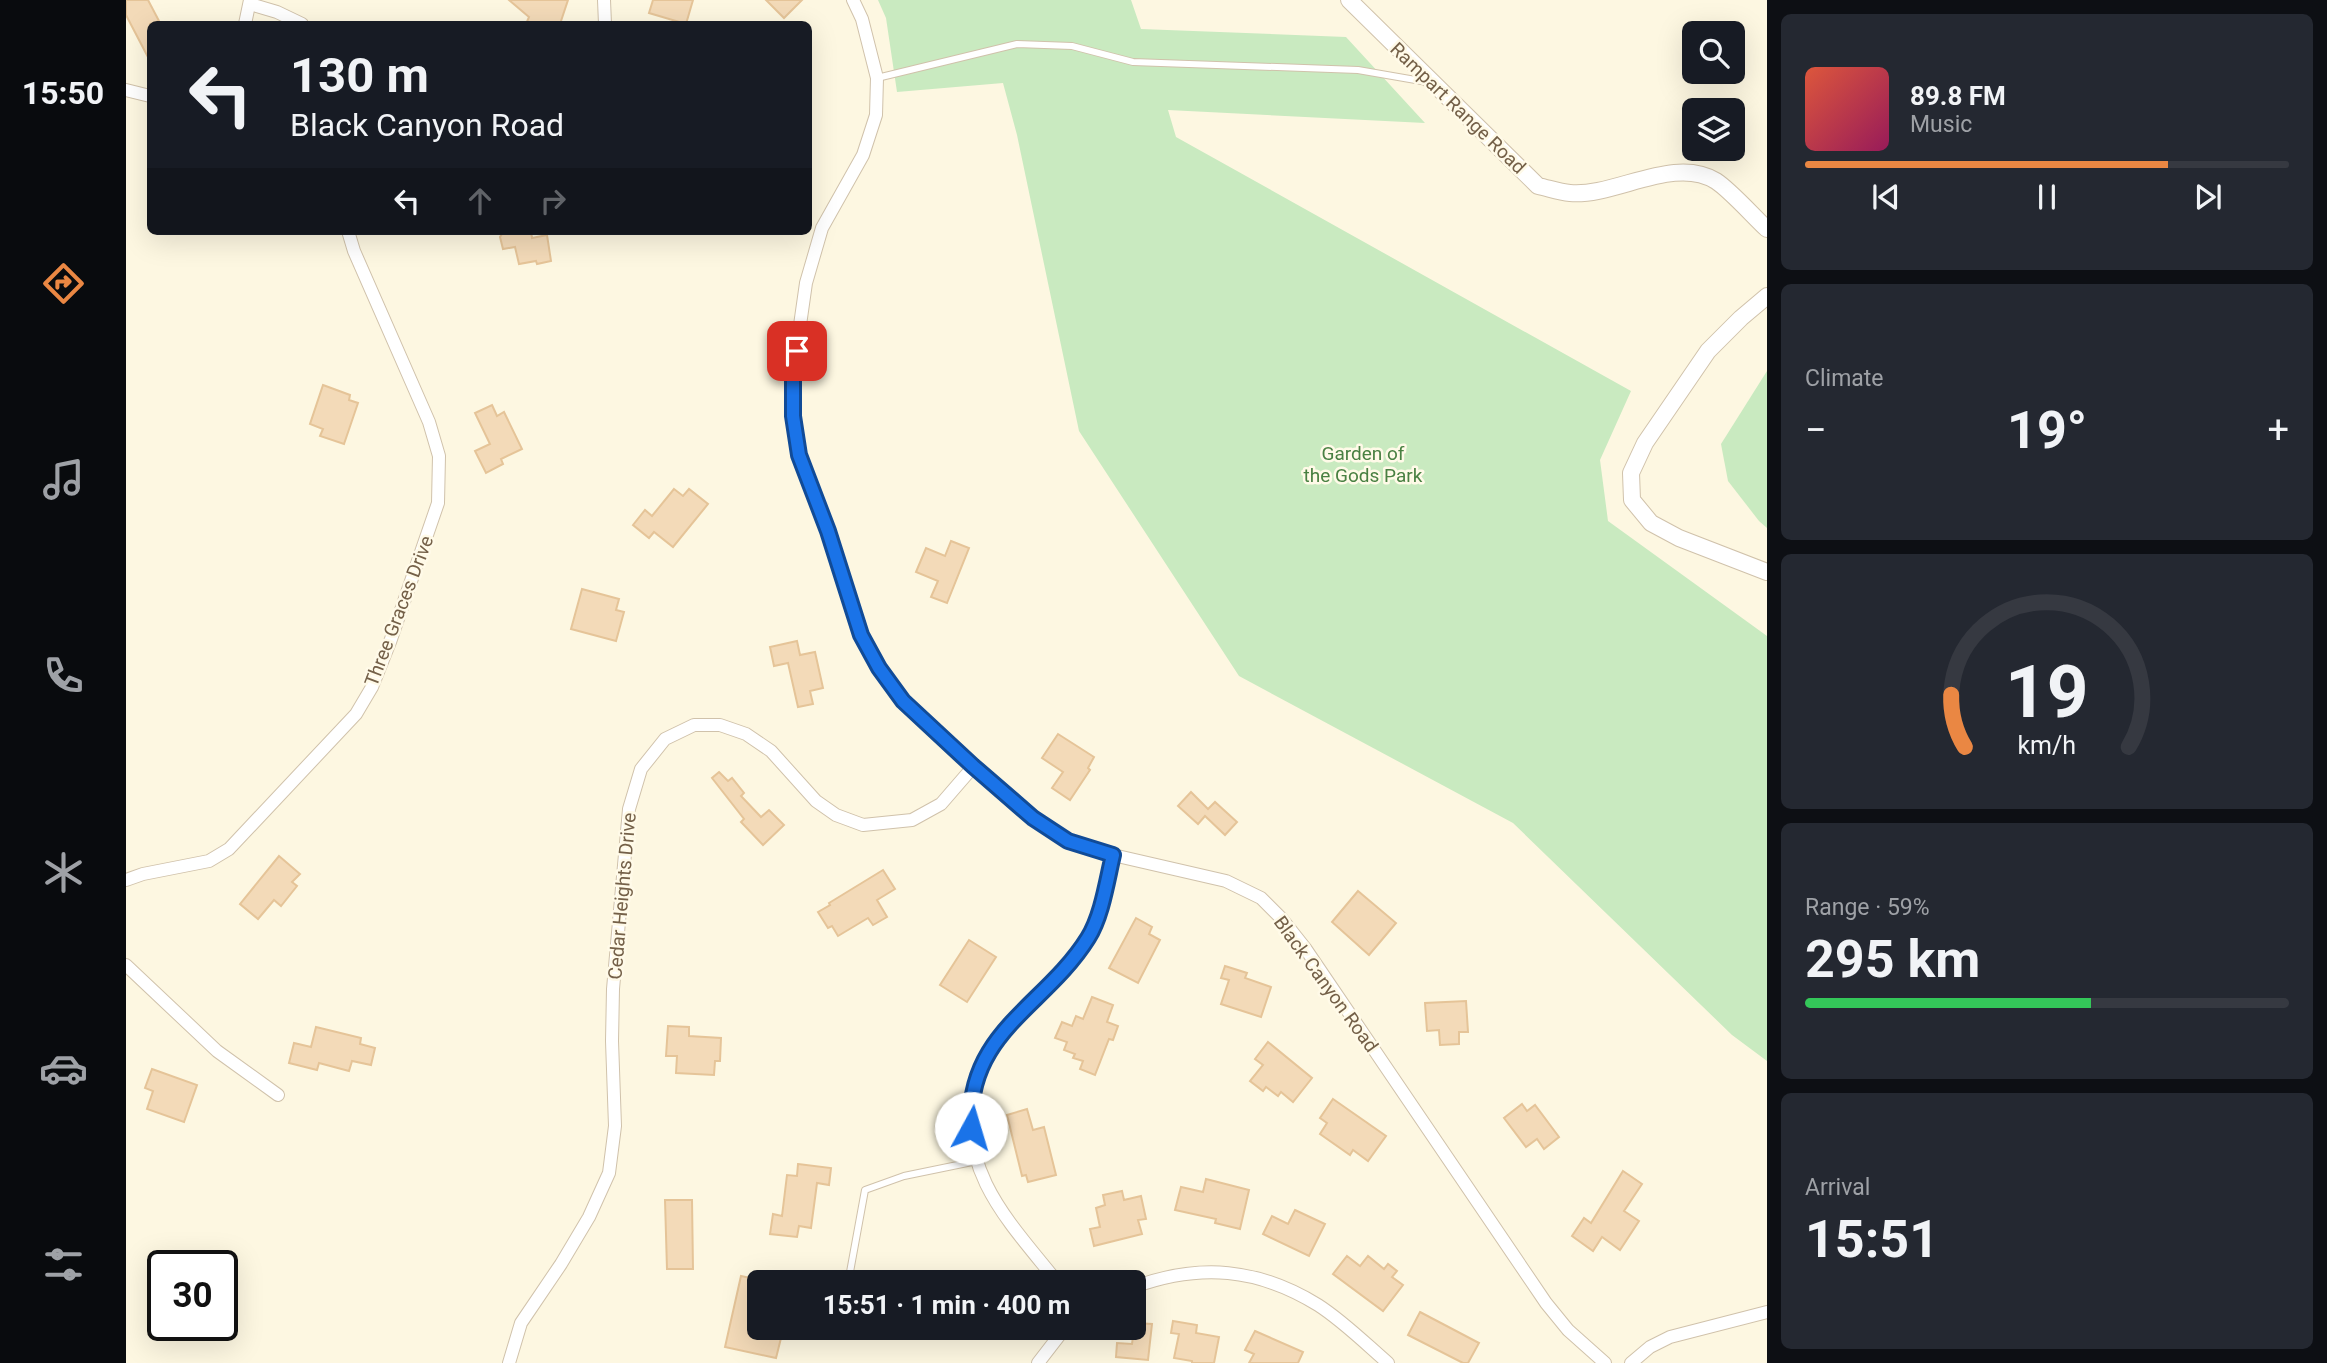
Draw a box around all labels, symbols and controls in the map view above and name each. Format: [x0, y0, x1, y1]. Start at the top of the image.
map controls [1682, 21, 1745, 161]
button: search [1682, 21, 1745, 84]
street label: Rampart Range Road [1386, 38, 1530, 178]
text: 130 m [290, 47, 429, 104]
icon: left [175, 49, 266, 140]
text: 15:50 [22, 74, 104, 112]
text: 89.8 FM [1910, 81, 2006, 111]
button: layers [1682, 98, 1745, 161]
text: Black Canyon Road [290, 106, 564, 144]
text: Music [1910, 111, 1972, 138]
icon: previous [1867, 178, 1905, 216]
icon: pause [2028, 178, 2066, 216]
icon: next [2189, 178, 2227, 216]
icon: left [388, 182, 426, 220]
icon: ahead [461, 182, 499, 220]
icon: right [534, 182, 572, 220]
icon: directions [39, 259, 88, 308]
pin [767, 321, 827, 381]
icon: arrive [778, 332, 816, 370]
text: Climate [1805, 365, 1884, 392]
text: 19° [2007, 400, 2087, 461]
text: − [1805, 408, 1827, 452]
text: + [2267, 408, 2289, 452]
park label: Garden of the Gods Park [1304, 442, 1423, 487]
icon: music [39, 455, 88, 504]
street label: Three Graces Drive [360, 532, 438, 690]
text: 19 [2005, 650, 2089, 736]
icon: phone [39, 651, 88, 700]
text: km/h [2018, 731, 2076, 760]
street label: Cedar Heights Drive [603, 812, 641, 980]
icon: climate [39, 848, 88, 897]
text: Range · 59% [1805, 894, 1930, 921]
street label: Black Canyon Road [1269, 911, 1383, 1057]
text: 295 km [1805, 929, 1980, 990]
icon: car [39, 1044, 88, 1093]
position arrow [934, 1091, 1008, 1165]
text: Arrival [1805, 1174, 1870, 1201]
text: 15:51 [1805, 1209, 1939, 1270]
icon: filters [39, 1240, 88, 1289]
speed limit sign: 30 [147, 1250, 238, 1341]
text: 15:51 · 1 min · 400 m [823, 1290, 1070, 1320]

